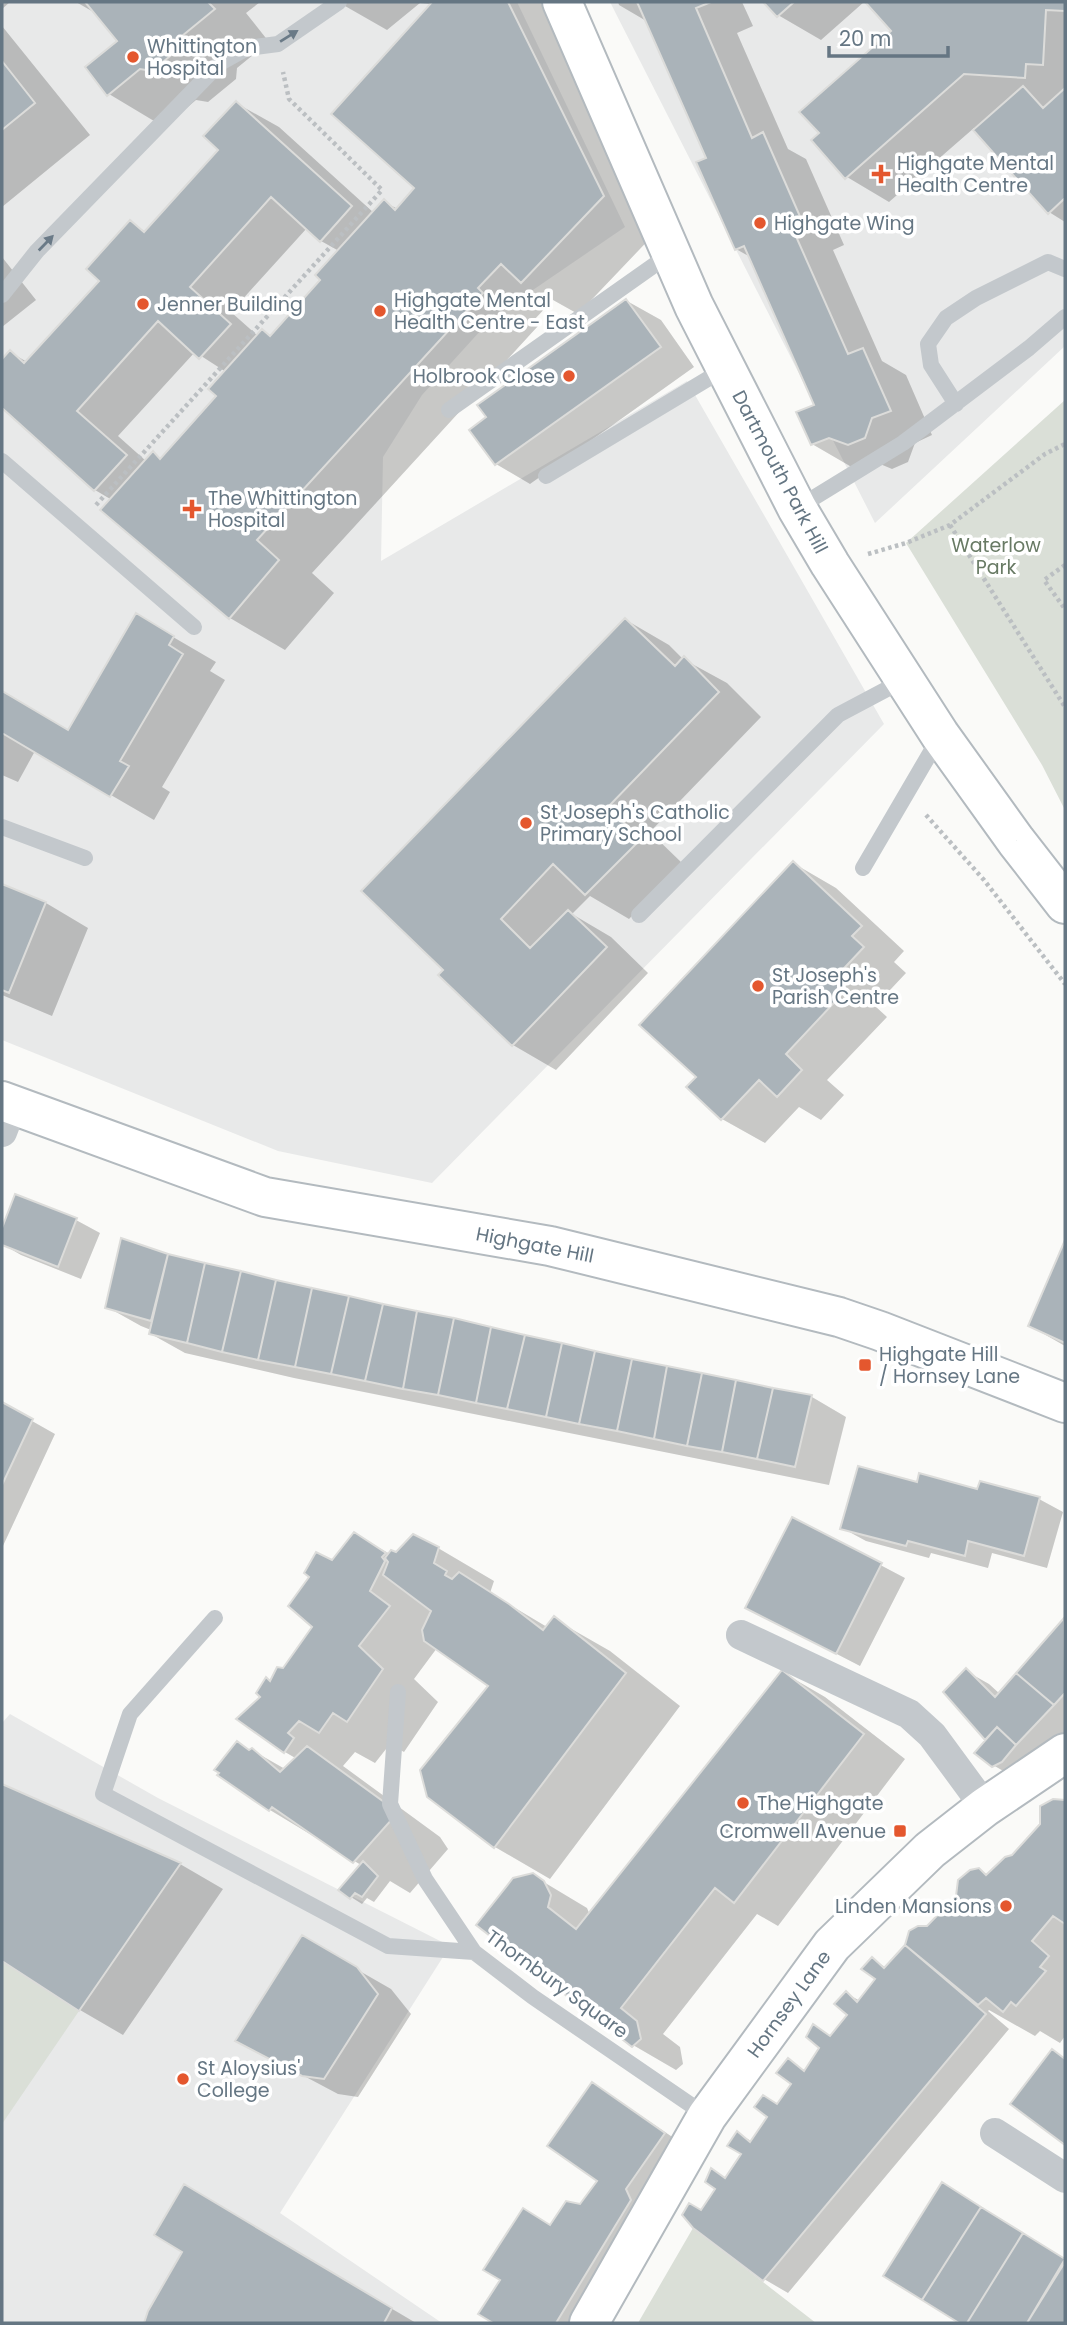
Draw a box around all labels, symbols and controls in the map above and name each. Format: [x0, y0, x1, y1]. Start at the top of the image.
scale bar [829, 14, 948, 58]
text: 20 m [839, 24, 892, 53]
one-way arrow [279, 30, 299, 43]
place label: Whittington Hospital [147, 33, 257, 82]
marker: Whittington Hospital [125, 49, 141, 65]
place label: Highgate Mental Health Centre [897, 150, 1054, 199]
marker: Highgate Mental Health Centre [871, 164, 891, 184]
place label: Highgate Wing [774, 210, 915, 237]
marker: Highgate Wing [752, 215, 768, 231]
one-way arrow [37, 234, 54, 251]
place label: Highgate Mental Health Centre - East [394, 287, 585, 336]
place label: Jenner Building [157, 291, 303, 318]
marker: Jenner Building [135, 296, 151, 312]
marker: Highgate Mental Health Centre - East [372, 303, 388, 319]
place label: Holbrook Close [413, 363, 555, 390]
marker: Holbrook Close [561, 368, 577, 384]
street label: Dartmouth Park Hill [726, 386, 834, 558]
place label: The Whittington Hospital [208, 485, 357, 534]
marker: The Whittington Hospital [182, 499, 202, 519]
park label: Waterlow Park [951, 532, 1041, 581]
place label: St Joseph's Catholic Primary School [540, 799, 730, 848]
marker: St Joseph's Catholic Primary School [518, 815, 534, 831]
place label: St Joseph's Parish Centre [772, 962, 899, 1011]
marker: St Joseph's Parish Centre [750, 978, 766, 994]
street label: Highgate Hill [474, 1220, 596, 1270]
place label: Highgate Hill / Hornsey Lane [879, 1341, 1020, 1390]
marker: Highgate Hill / Hornsey Lane [857, 1357, 873, 1373]
place label: The Highgate [757, 1790, 884, 1817]
marker: The Highgate [735, 1795, 751, 1811]
place label: Cromwell Avenue [719, 1818, 886, 1845]
marker: Cromwell Avenue [892, 1823, 908, 1839]
place label: Linden Mansions [835, 1893, 992, 1920]
marker: Linden Mansions [998, 1898, 1014, 1914]
street label: Thornbury Square [480, 1923, 634, 2045]
street label: Hornsey Lane [741, 1945, 837, 2063]
place label: St Aloysius' College [197, 2055, 300, 2104]
marker: St Aloysius' College [175, 2071, 191, 2087]

